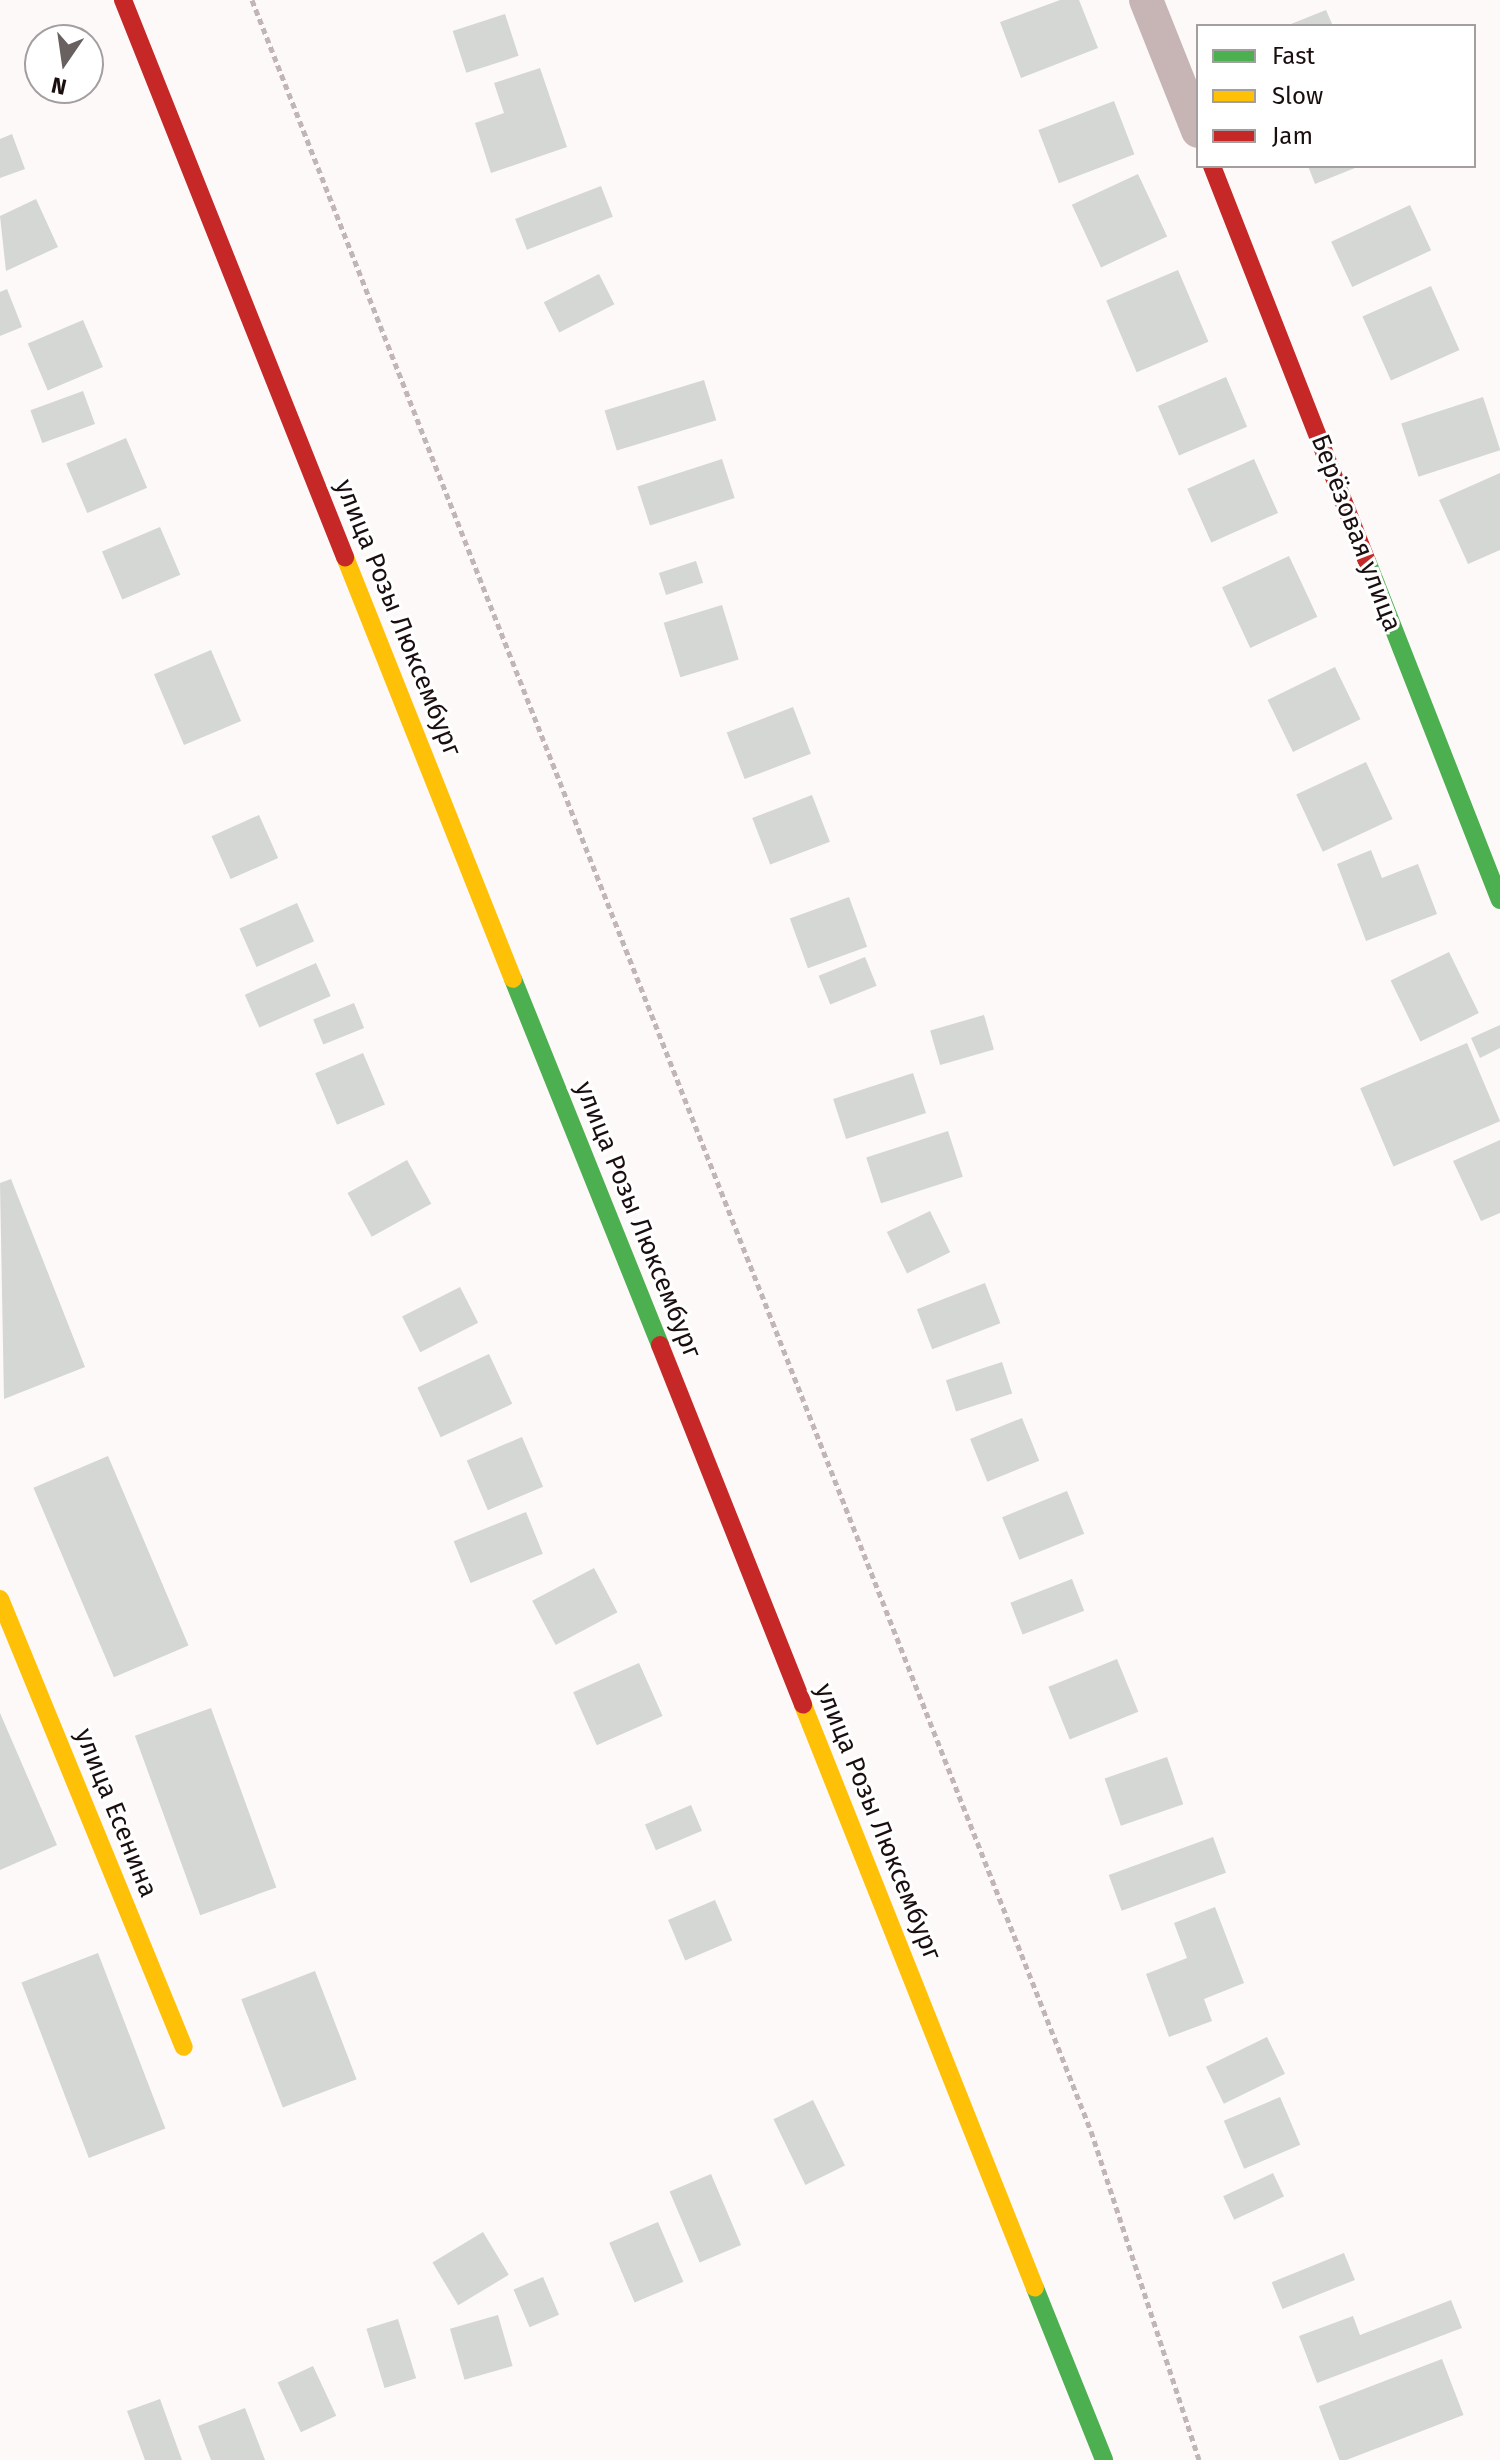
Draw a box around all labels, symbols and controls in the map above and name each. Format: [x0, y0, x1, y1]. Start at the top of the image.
north arrow [24, 24, 104, 104]
legend [1196, 24, 1476, 168]
text: Fast [1272, 42, 1315, 70]
text: N [49, 71, 69, 101]
text: Slow [1272, 82, 1323, 110]
text: Jam [1272, 122, 1313, 150]
street label: Берёзовая улица [1304, 430, 1408, 636]
street label: улица Розы Люксембург [328, 475, 468, 761]
street label: улица Розы Люксембург [568, 1077, 708, 1363]
street label: улица Розы Люксембург [808, 1679, 948, 1965]
street label: улица Есенина [68, 1724, 164, 1902]

